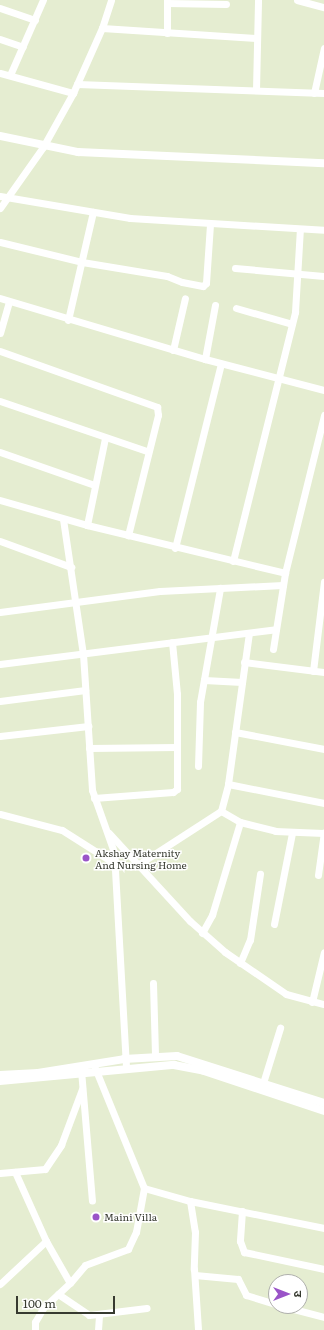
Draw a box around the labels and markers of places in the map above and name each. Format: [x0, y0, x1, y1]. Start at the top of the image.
place label: Akshay Maternity And Nursing Home [95, 846, 187, 870]
marker: Akshay Maternity And Nursing Home [80, 852, 92, 864]
place label: Maini Villa [104, 1211, 157, 1223]
marker: Maini Villa [91, 1212, 101, 1222]

